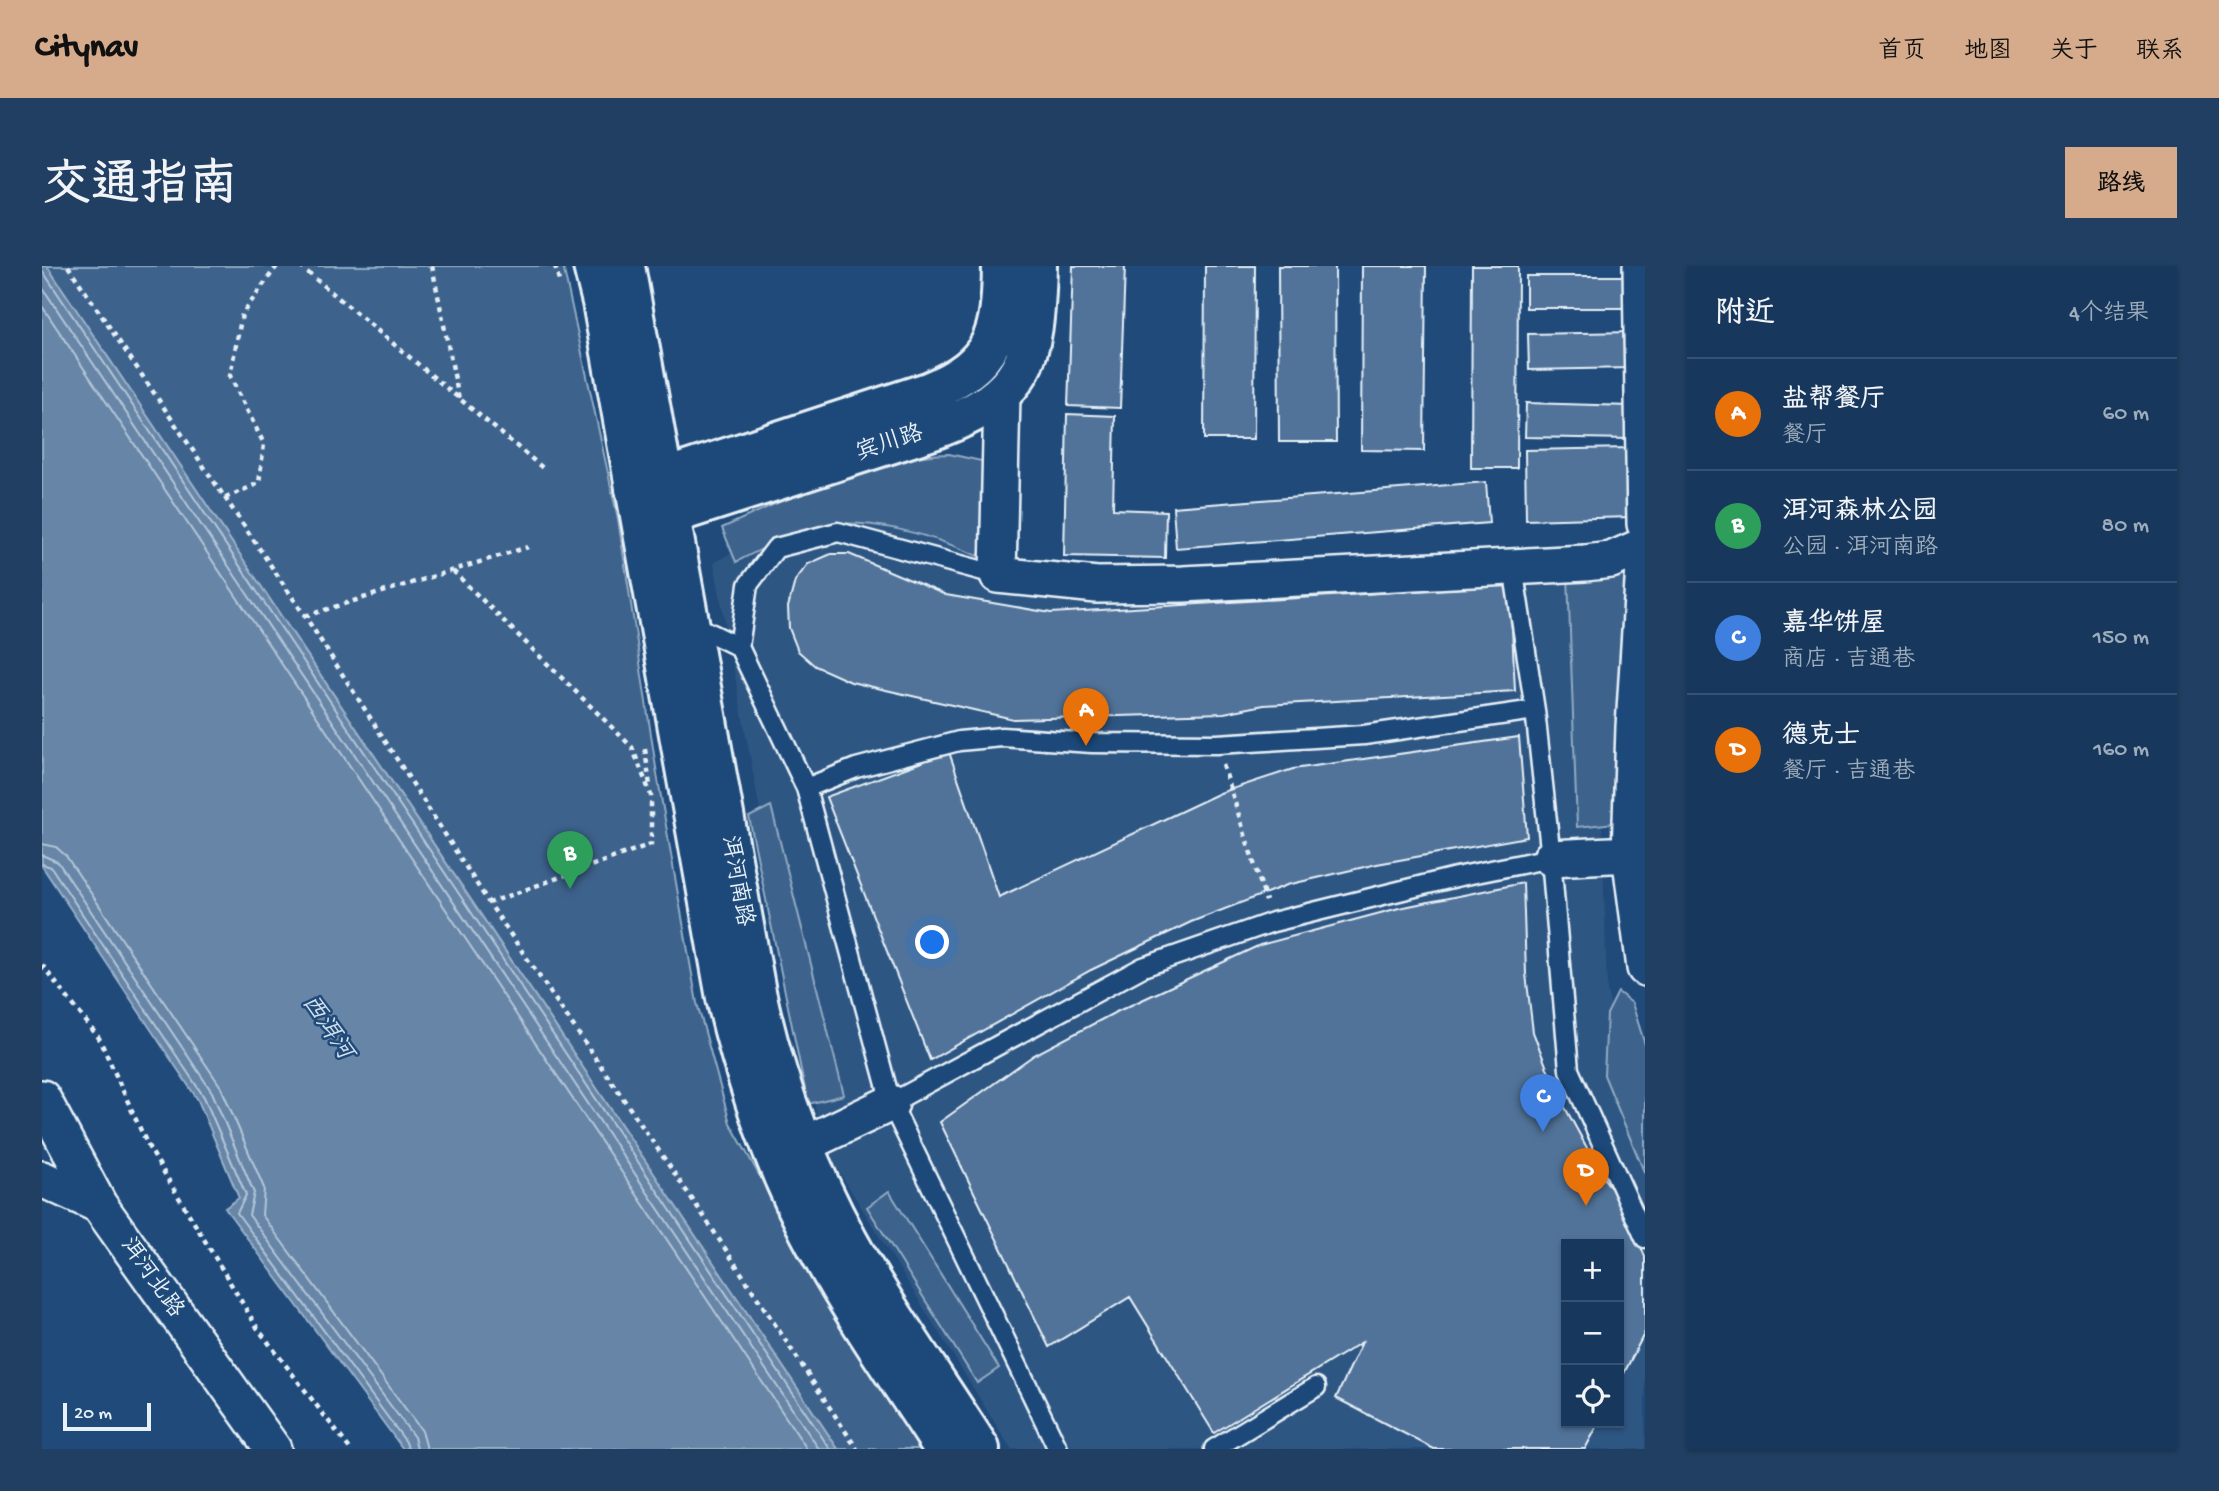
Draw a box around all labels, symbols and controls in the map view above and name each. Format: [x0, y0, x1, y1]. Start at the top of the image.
text: Citynav [35, 30, 138, 68]
text: 首页 [1878, 38, 1926, 67]
text: 地图 [1964, 38, 2012, 67]
text: 关于 [2050, 38, 2098, 67]
text: 联系 [2136, 38, 2184, 67]
button: 路线 [2065, 147, 2177, 218]
text: 交通指南 [42, 160, 238, 218]
text: 附近 [1715, 298, 1775, 333]
text: 4个结果 [2069, 301, 2149, 328]
text: 盐帮餐厅 [1782, 386, 1886, 417]
text: A [1731, 401, 1745, 428]
text: 60 m [2103, 401, 2149, 428]
street label: 宾川路 [853, 420, 927, 468]
text: 餐厅 [1782, 423, 1828, 450]
text: 洱河森林公园 [1782, 498, 1938, 529]
text: B [1732, 513, 1744, 540]
text: 80 m [2102, 513, 2149, 540]
text: 公园 · 洱河南路 [1782, 535, 1938, 562]
text: 嘉华饼屋 [1782, 610, 1886, 641]
text: C [1732, 625, 1744, 652]
text: 150 m [2093, 625, 2149, 652]
text: 商店 · 吉通巷 [1782, 647, 1915, 674]
pin: A [1063, 688, 1109, 746]
text: 德克士 [1782, 722, 1860, 753]
text: D [1731, 737, 1746, 764]
text: 160 m [2093, 737, 2149, 764]
text: 餐厅 · 吉通巷 [1782, 759, 1915, 786]
pin: B [547, 831, 593, 889]
street label: 洱河南路 [715, 833, 758, 929]
your location [915, 925, 949, 959]
water label: 西洱河 [294, 990, 360, 1069]
pin: C [1520, 1074, 1566, 1132]
pin: D [1563, 1148, 1609, 1206]
street label: 洱河北路 [114, 1232, 189, 1323]
map controls [1561, 1239, 1624, 1428]
button: + [1561, 1239, 1624, 1302]
button: − [1561, 1302, 1624, 1365]
button: locate [1561, 1365, 1624, 1428]
scale bar [63, 1400, 150, 1432]
text: 20 m [74, 1403, 112, 1426]

